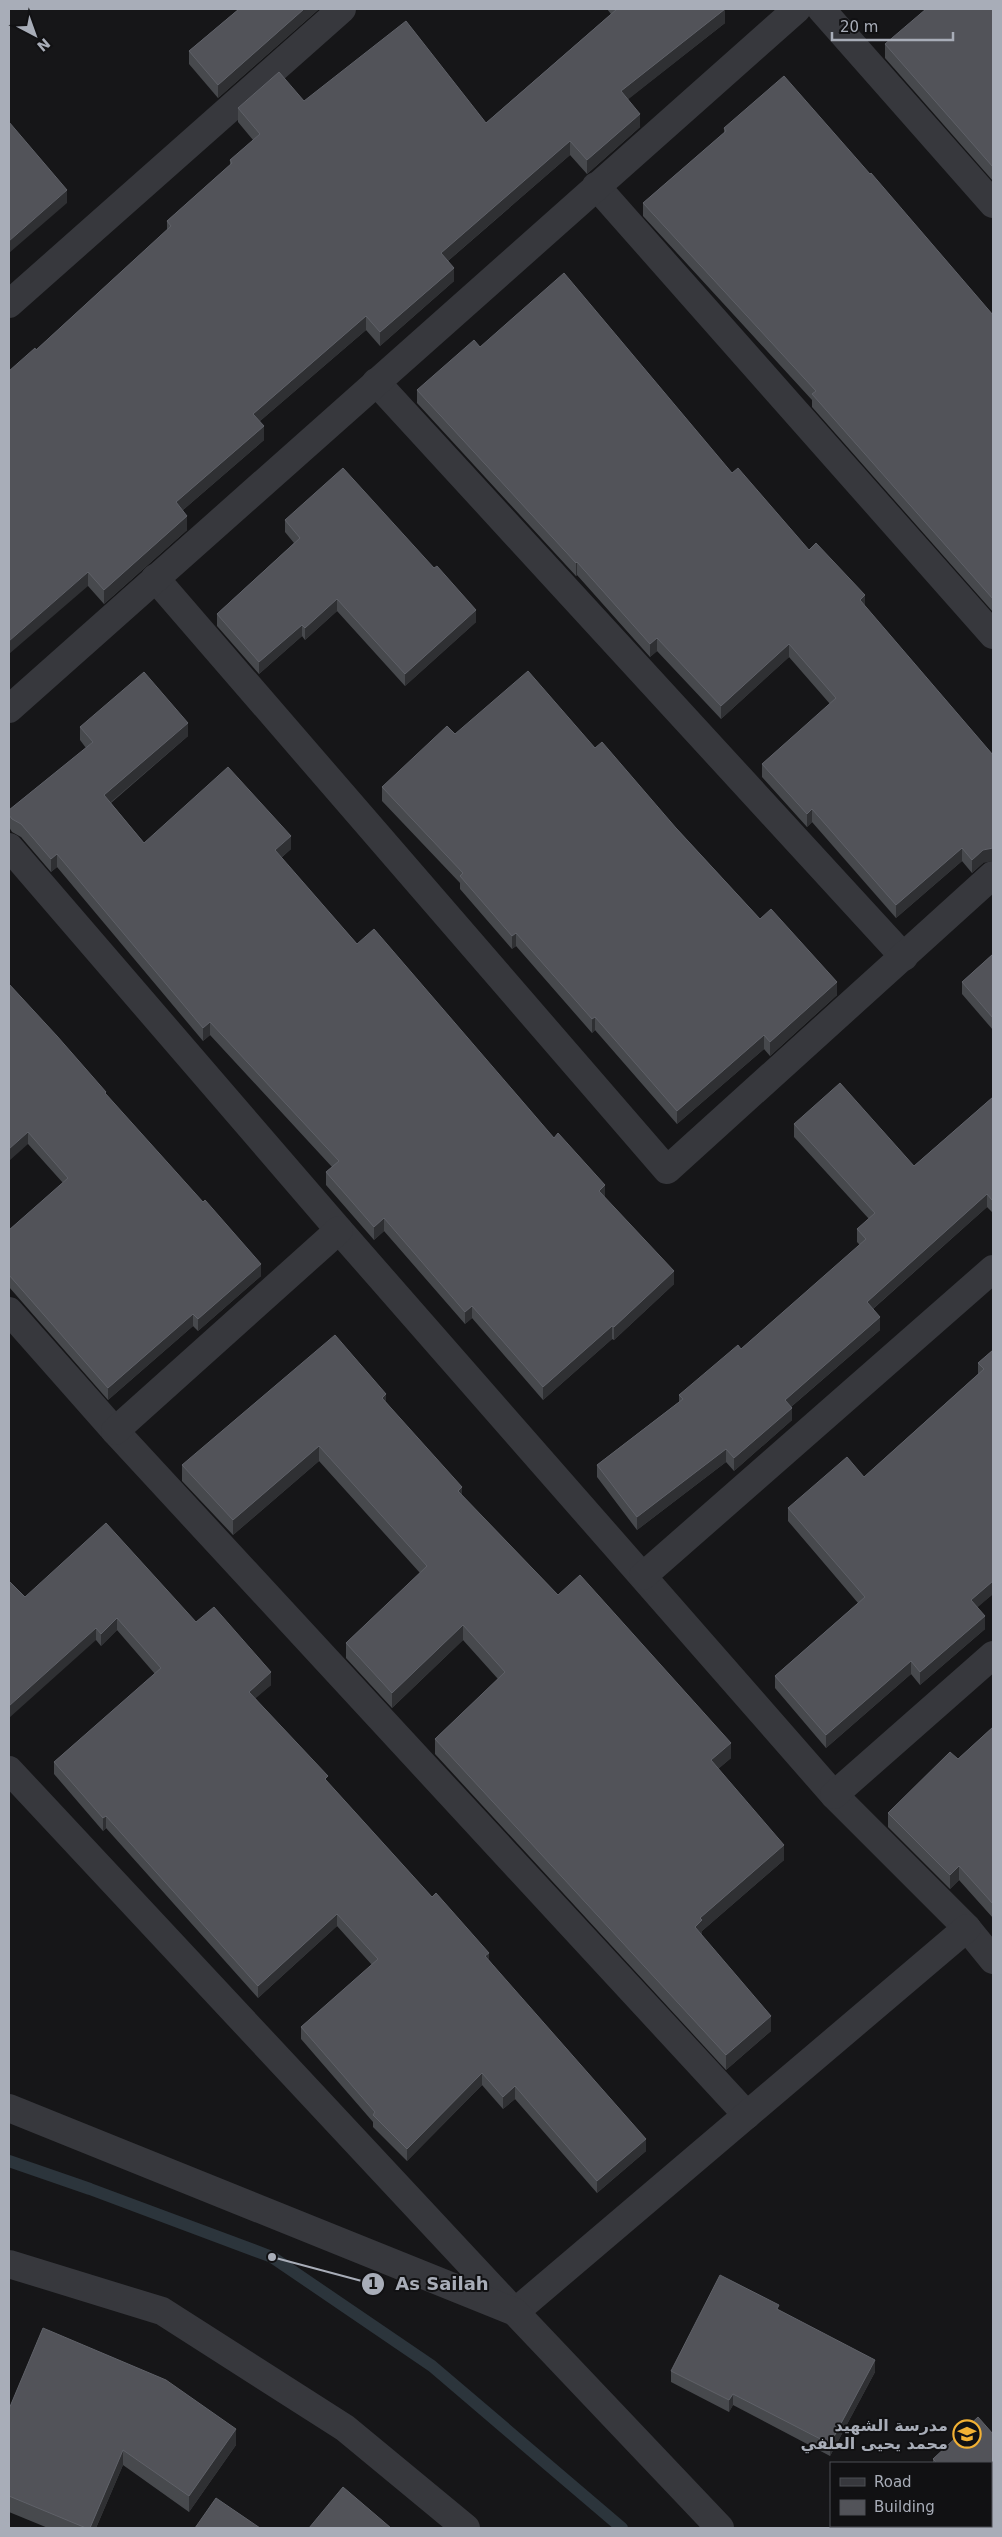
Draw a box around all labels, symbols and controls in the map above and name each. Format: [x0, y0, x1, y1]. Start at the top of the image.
north arrow [10, 10, 60, 60]
scale bar [832, 10, 953, 42]
text: 20 m [840, 18, 878, 36]
text: N [34, 35, 53, 55]
callout: As Sailah [361, 2268, 499, 2301]
text: As Sailah [395, 2273, 489, 2294]
text: 1 [368, 2275, 378, 2293]
place label: مدرسة الشهيد محمد يحيى العلفي [800, 2416, 948, 2454]
school or university icon: مدرسة الشهيد محمد يحيى العلفي [952, 2419, 982, 2449]
legend [830, 2462, 992, 2527]
text: Road [874, 2473, 912, 2491]
text: Building [874, 2498, 935, 2516]

